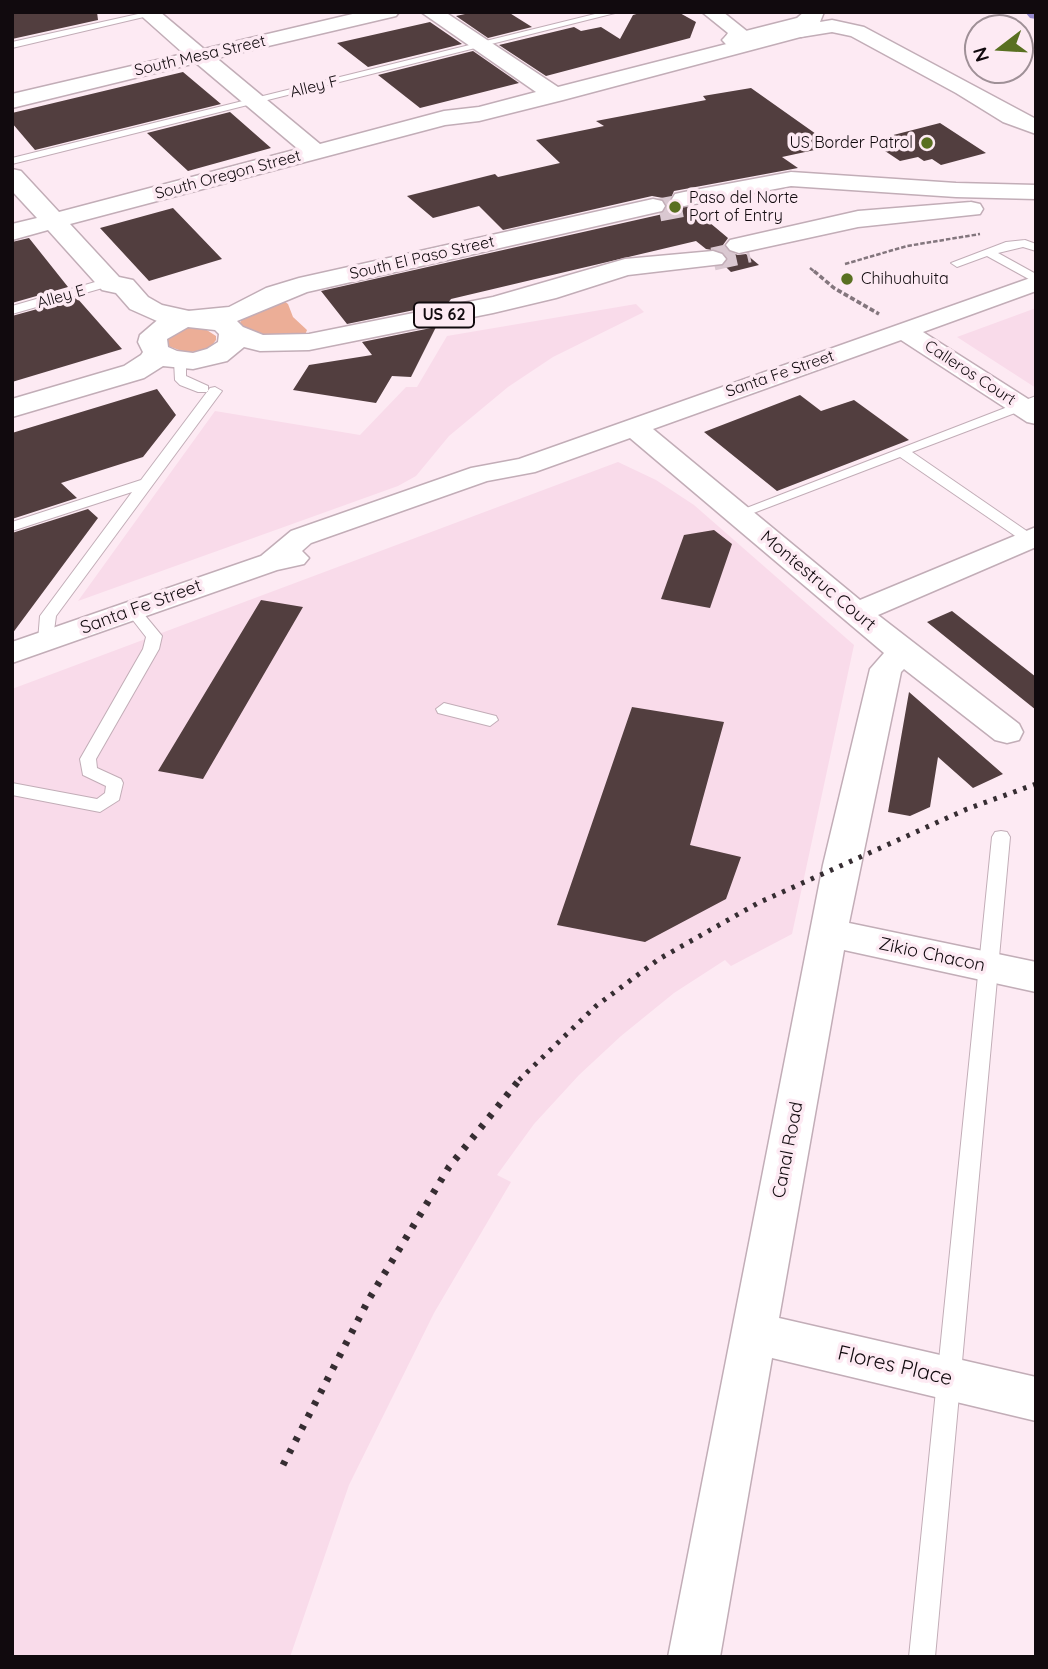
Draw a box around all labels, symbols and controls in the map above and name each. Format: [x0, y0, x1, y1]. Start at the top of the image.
north arrow [964, 14, 1034, 84]
street label: South Mesa Street [132, 32, 268, 80]
text: N [967, 44, 994, 65]
street label: Alley F [288, 72, 340, 102]
place label: US Border Patrol [790, 133, 913, 153]
marker: US Border Patrol [919, 135, 935, 151]
street label: South Oregon Street [153, 146, 303, 204]
place label: Paso del Norte Port of Entry [689, 188, 798, 226]
marker: Paso del Norte Port of Entry [667, 199, 683, 215]
street label: South El Paso Street [348, 232, 496, 284]
place label: Chihuahuita [861, 269, 949, 289]
marker: Chihuahuita [839, 271, 855, 287]
street label: Alley E [35, 281, 87, 313]
road number: US 62 [414, 302, 474, 328]
street label: Calleros Court [921, 336, 1019, 410]
street label: Santa Fe Street [723, 346, 837, 402]
street label: Montestruc Court [756, 526, 880, 636]
street label: Santa Fe Street [77, 575, 205, 639]
street label: Zikio Chacon [877, 933, 987, 977]
street label: Canal Road [768, 1100, 808, 1200]
street label: Flores Place [835, 1341, 955, 1391]

